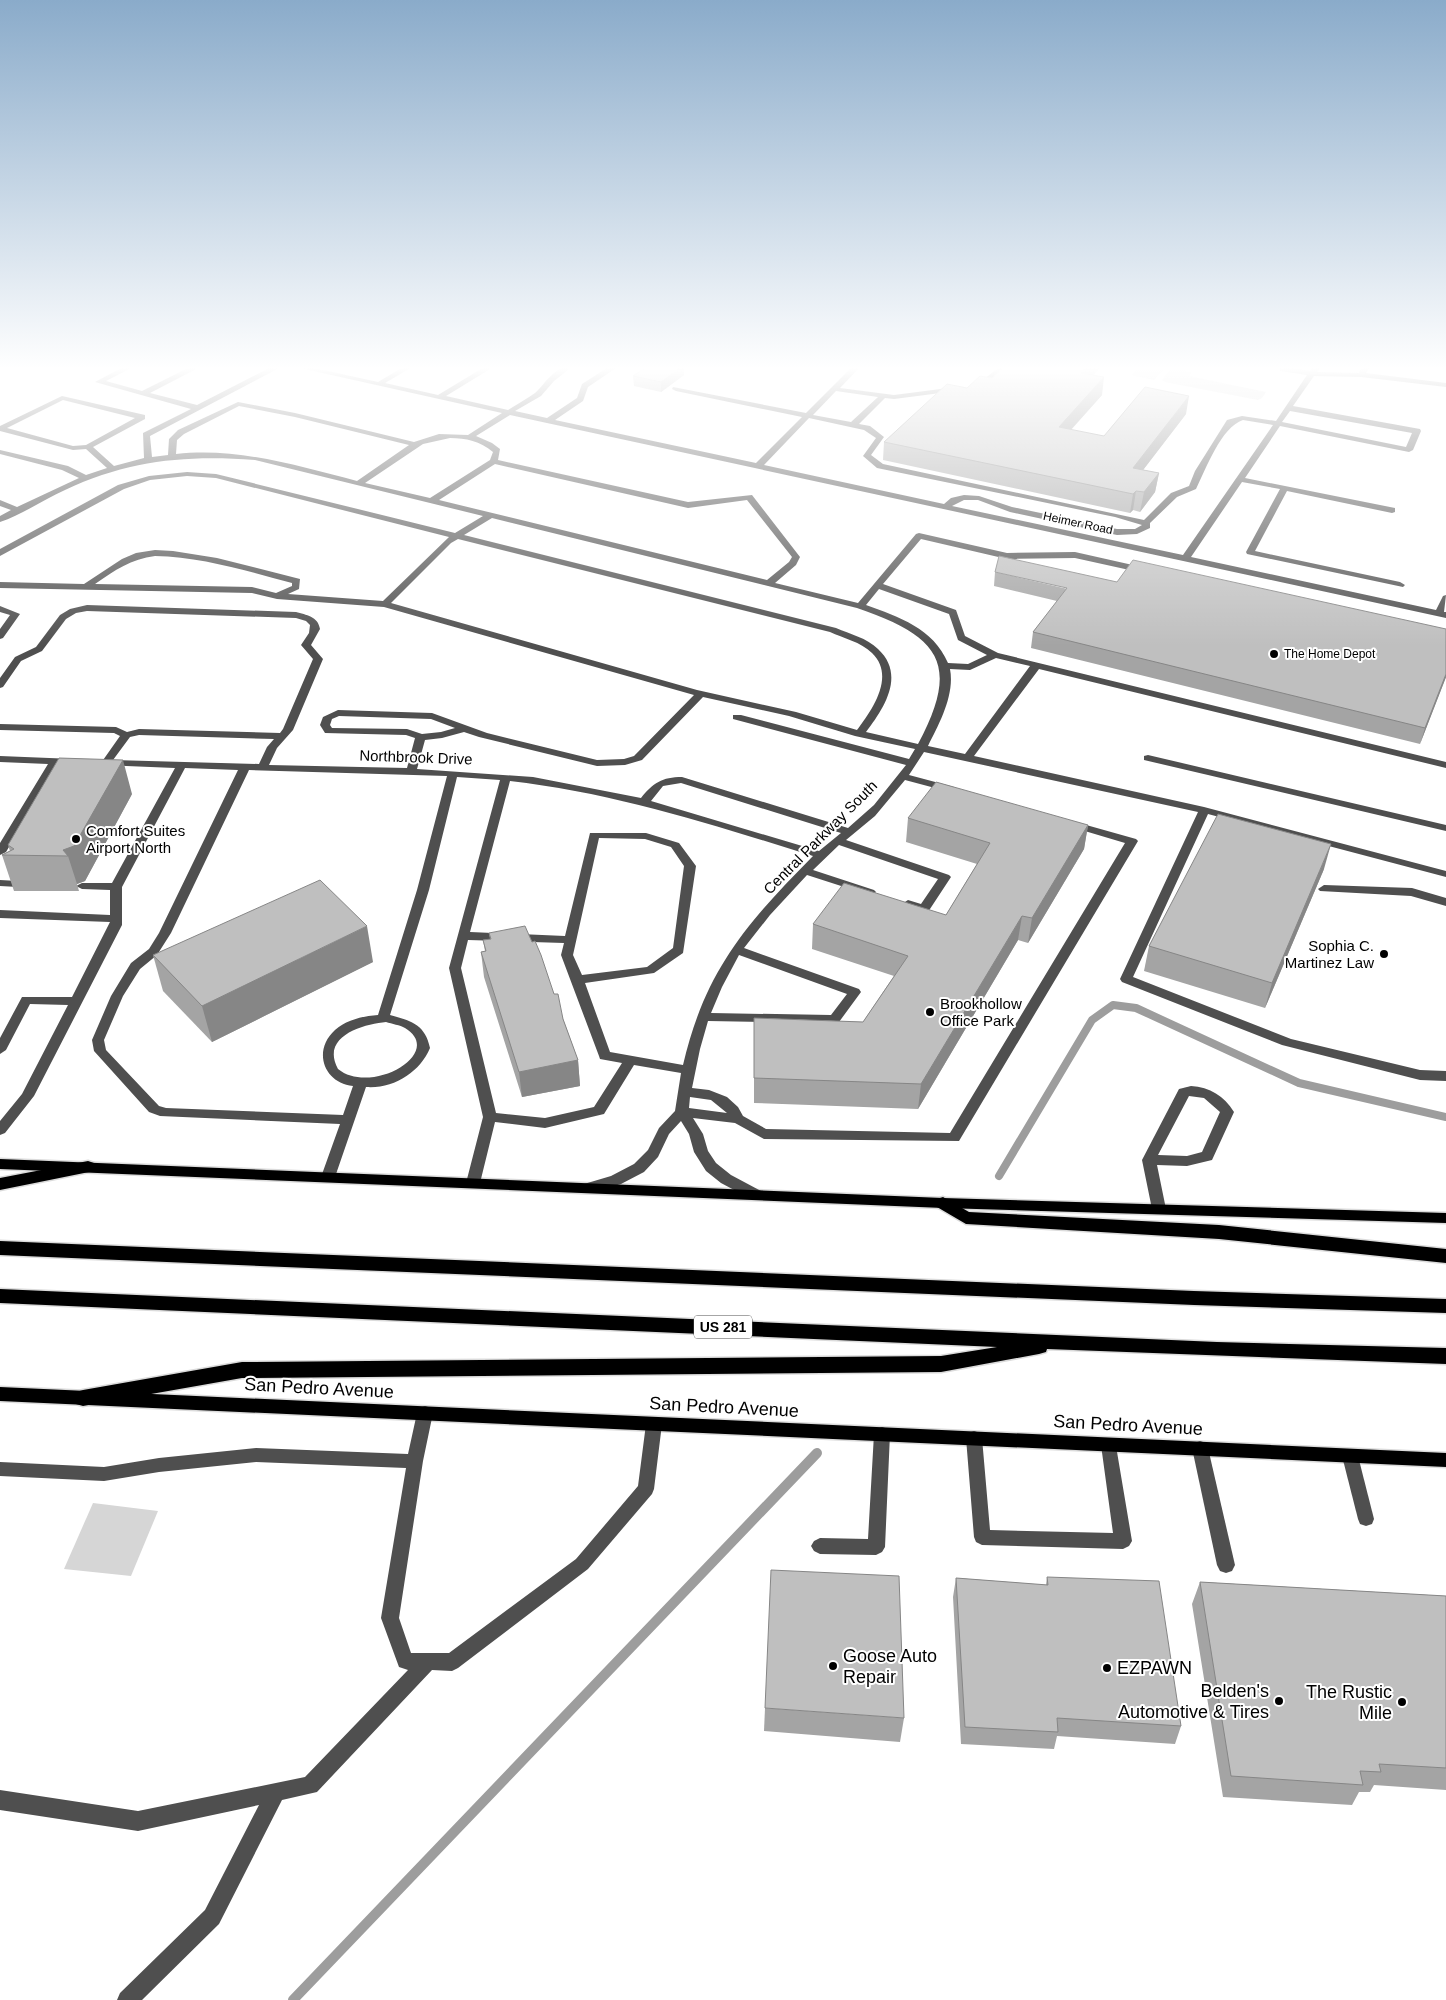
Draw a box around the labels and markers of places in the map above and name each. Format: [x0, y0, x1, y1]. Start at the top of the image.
place label: The Home Depot [1284, 647, 1376, 661]
marker: The Home Depot [1268, 648, 1280, 660]
place label: Comfort Suites Airport North [86, 822, 185, 856]
marker: Comfort Suites Airport North [70, 833, 82, 845]
place label: Sophia C. Martinez Law [1285, 937, 1374, 971]
marker: Sophia C. Martinez Law [1378, 948, 1390, 960]
place label: Brookhollow Office Park [940, 995, 1022, 1029]
marker: Brookhollow Office Park [924, 1006, 936, 1018]
place label: Goose Auto Repair [843, 1646, 937, 1687]
place label: EZPAWN [1117, 1658, 1192, 1678]
marker: Goose Auto Repair [827, 1660, 839, 1672]
marker: EZPAWN [1101, 1662, 1113, 1674]
place label: Belden's Automotive & Tires [1118, 1681, 1269, 1722]
place label: The Rustic Mile [1306, 1682, 1392, 1723]
marker: Belden's Automotive & Tires [1273, 1695, 1285, 1707]
marker: The Rustic Mile [1396, 1696, 1408, 1708]

